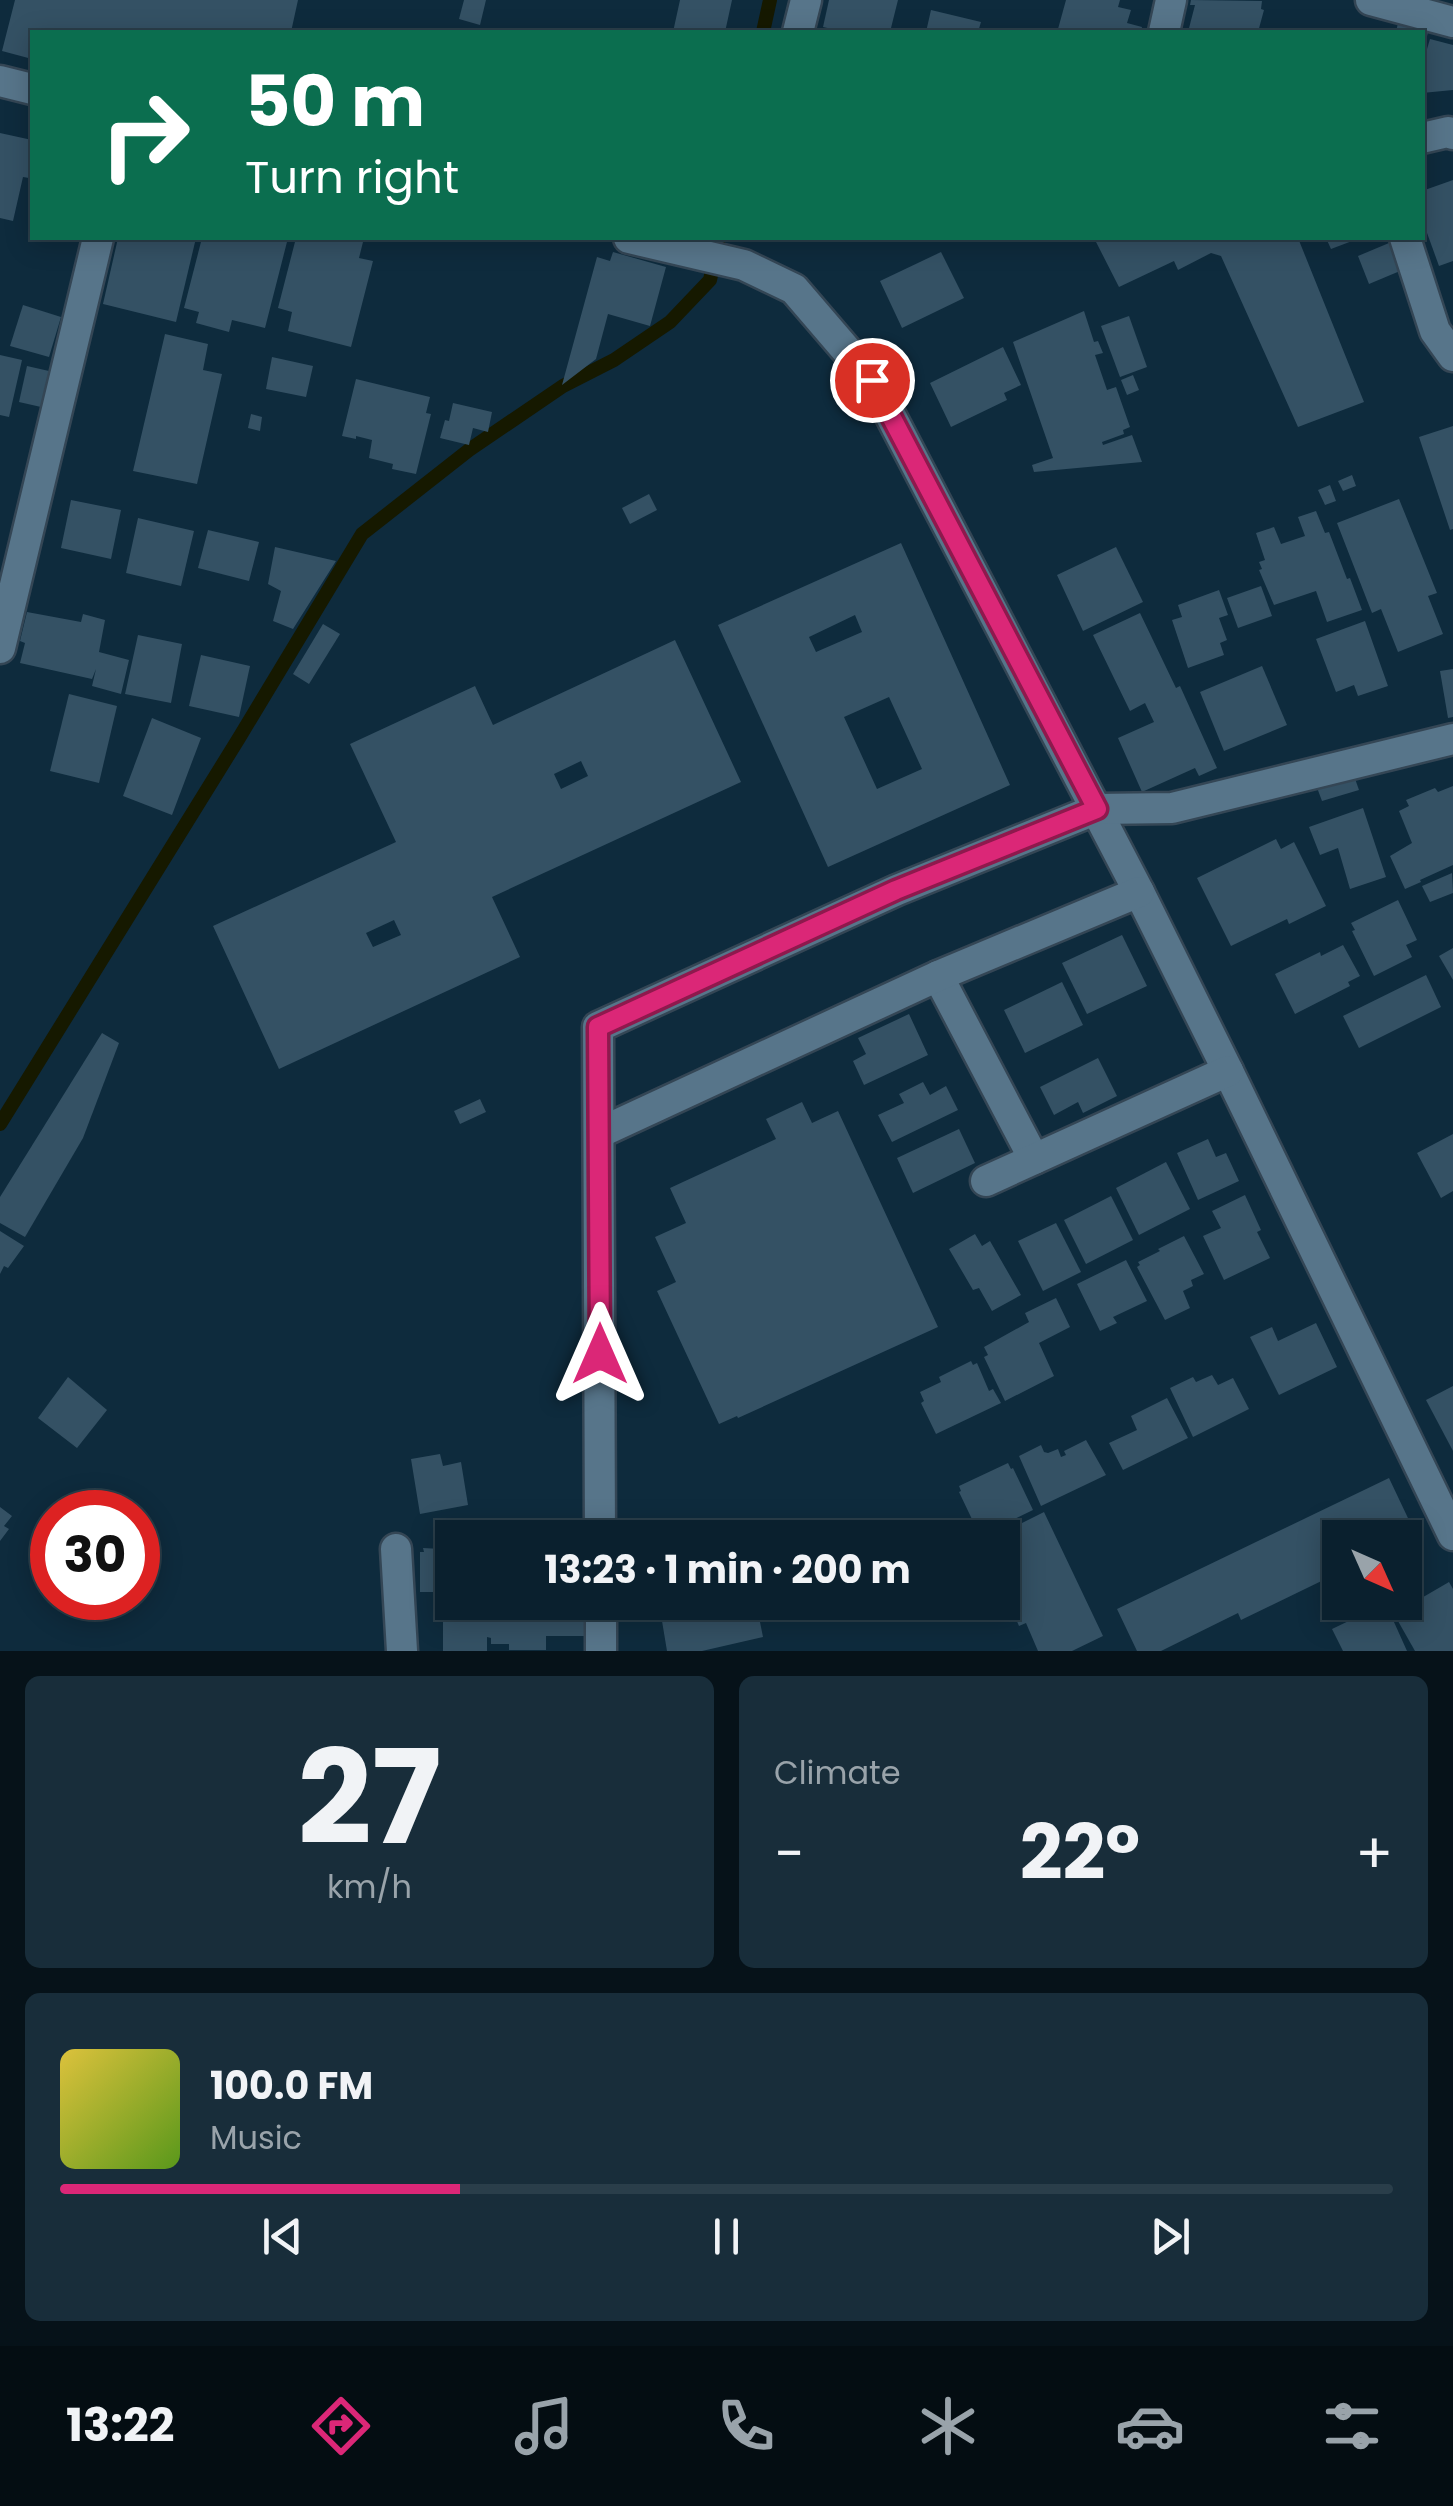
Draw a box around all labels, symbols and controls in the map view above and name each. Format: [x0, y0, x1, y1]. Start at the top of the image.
text: 50 m [245, 52, 425, 151]
icon: right [80, 70, 210, 200]
text: Turn right [245, 146, 459, 209]
pin [830, 338, 915, 423]
icon: arrive [845, 353, 900, 408]
position arrow [548, 1302, 652, 1406]
speed limit sign: 30 [30, 1490, 160, 1620]
north arrow [1322, 1520, 1422, 1620]
map controls [1322, 1520, 1422, 1620]
text: 13:23 · 1 min · 200 m [544, 1543, 911, 1596]
text: 27 [298, 1706, 441, 1889]
text: Climate [774, 1750, 901, 1795]
text: 22° [1020, 1800, 1140, 1905]
text: − [774, 1815, 804, 1892]
text: + [1355, 1815, 1393, 1892]
text: km/h [327, 1864, 412, 1909]
text: 100.0 FM [210, 2059, 373, 2112]
text: Music [210, 2115, 302, 2160]
icon: previous [255, 2209, 310, 2264]
icon: pause [699, 2209, 754, 2264]
icon: next [1143, 2209, 1198, 2264]
icon: directions [306, 2391, 376, 2461]
icon: music [509, 2391, 579, 2461]
icon: phone [711, 2391, 781, 2461]
icon: climate [913, 2391, 983, 2461]
icon: car [1115, 2391, 1185, 2461]
icon: filters [1317, 2391, 1387, 2461]
text: 13:22 [66, 2394, 174, 2457]

